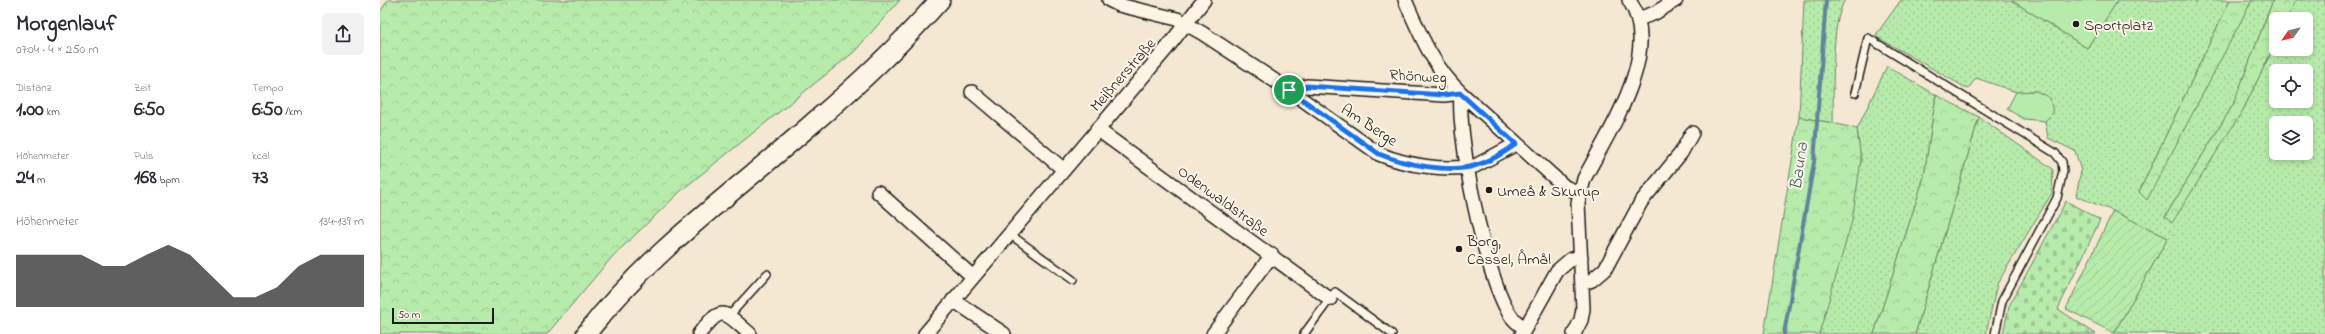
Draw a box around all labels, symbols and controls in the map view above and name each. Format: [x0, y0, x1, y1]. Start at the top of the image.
text: Morgenlauf [16, 9, 117, 41]
north arrow [2269, 12, 2313, 56]
map controls [2269, 12, 2313, 160]
button: share [322, 13, 364, 55]
place label: Sportplatz [2084, 14, 2154, 38]
marker: Sportplatz [2071, 19, 2081, 29]
street label: Meißnerstraße [1085, 33, 1163, 117]
text: 07:04 · 4 × 250 m [16, 40, 99, 59]
street label: Rhönweg [1389, 64, 1447, 90]
button: locate [2269, 64, 2313, 108]
pin [1272, 73, 1306, 107]
icon: arrive [1278, 79, 1300, 101]
text: Distanz [16, 80, 51, 96]
text: Zeit [134, 80, 151, 96]
text: Tempo [252, 80, 283, 96]
text: 1.00 [16, 96, 44, 125]
text: 6:50 [134, 96, 165, 125]
text: 6:50 [252, 96, 283, 125]
street label: Am Berge [1336, 98, 1403, 153]
text: km [44, 104, 60, 120]
text: /km [283, 104, 302, 120]
button: layers [2269, 116, 2313, 160]
water label: Bauna [1784, 140, 1815, 192]
text: Höhenmeter [16, 148, 69, 164]
text: Puls [134, 148, 153, 164]
text: kcal [252, 148, 270, 164]
street label: Odenwaldstraße [1172, 160, 1274, 244]
text: 24 [16, 164, 34, 193]
text: 168 [134, 164, 157, 193]
text: 73 [252, 164, 269, 193]
text: m [34, 172, 45, 188]
text: bpm [157, 172, 180, 188]
place label: Umeå & Skurup [1497, 180, 1600, 204]
marker: Umeå & Skurup [1484, 185, 1494, 195]
text: Höhenmeter [16, 212, 78, 231]
text: 134–139 m [319, 212, 364, 231]
place label: Borg, Cassel, Åmål [1466, 230, 1551, 272]
marker: Borg, Cassel, Åmål [1454, 244, 1464, 254]
scale bar [392, 306, 494, 325]
text: 50 m [398, 307, 420, 323]

